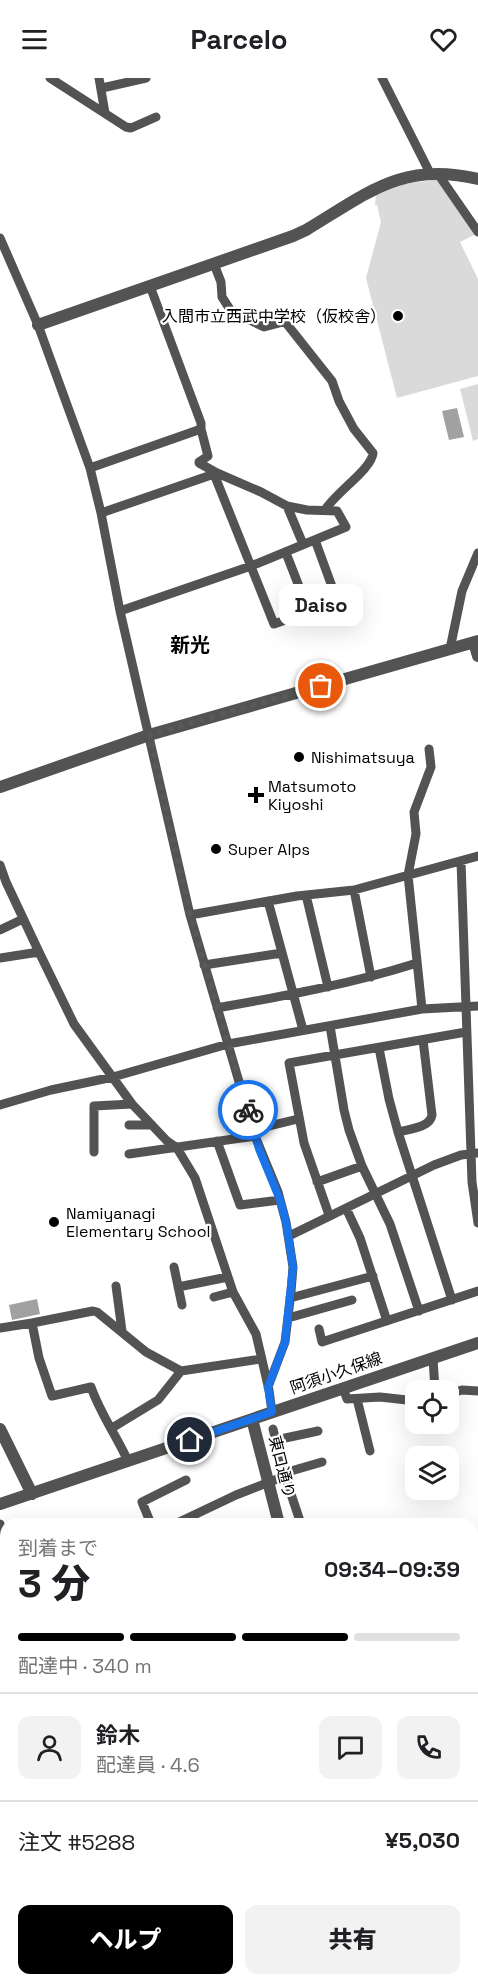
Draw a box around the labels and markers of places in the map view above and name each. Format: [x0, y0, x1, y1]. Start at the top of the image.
place label: 入間市立西武中学校（仮校舎） [162, 306, 386, 327]
marker: 入間市立西武中学校（仮校舎） [391, 309, 405, 323]
callout: Daiso [279, 584, 363, 626]
pin [295, 660, 346, 711]
place label: Nishimatsuya [311, 747, 415, 768]
marker: Nishimatsuya [292, 750, 306, 764]
place label: Matsumoto Kiyoshi [268, 776, 356, 815]
marker: Matsumoto Kiyoshi [249, 788, 263, 802]
place label: Super Alps [228, 839, 310, 860]
marker: Super Alps [209, 842, 223, 856]
place label: Namiyanagi Elementary School [66, 1203, 211, 1242]
marker: Namiyanagi Elementary School [47, 1215, 61, 1229]
pin [164, 1414, 215, 1465]

